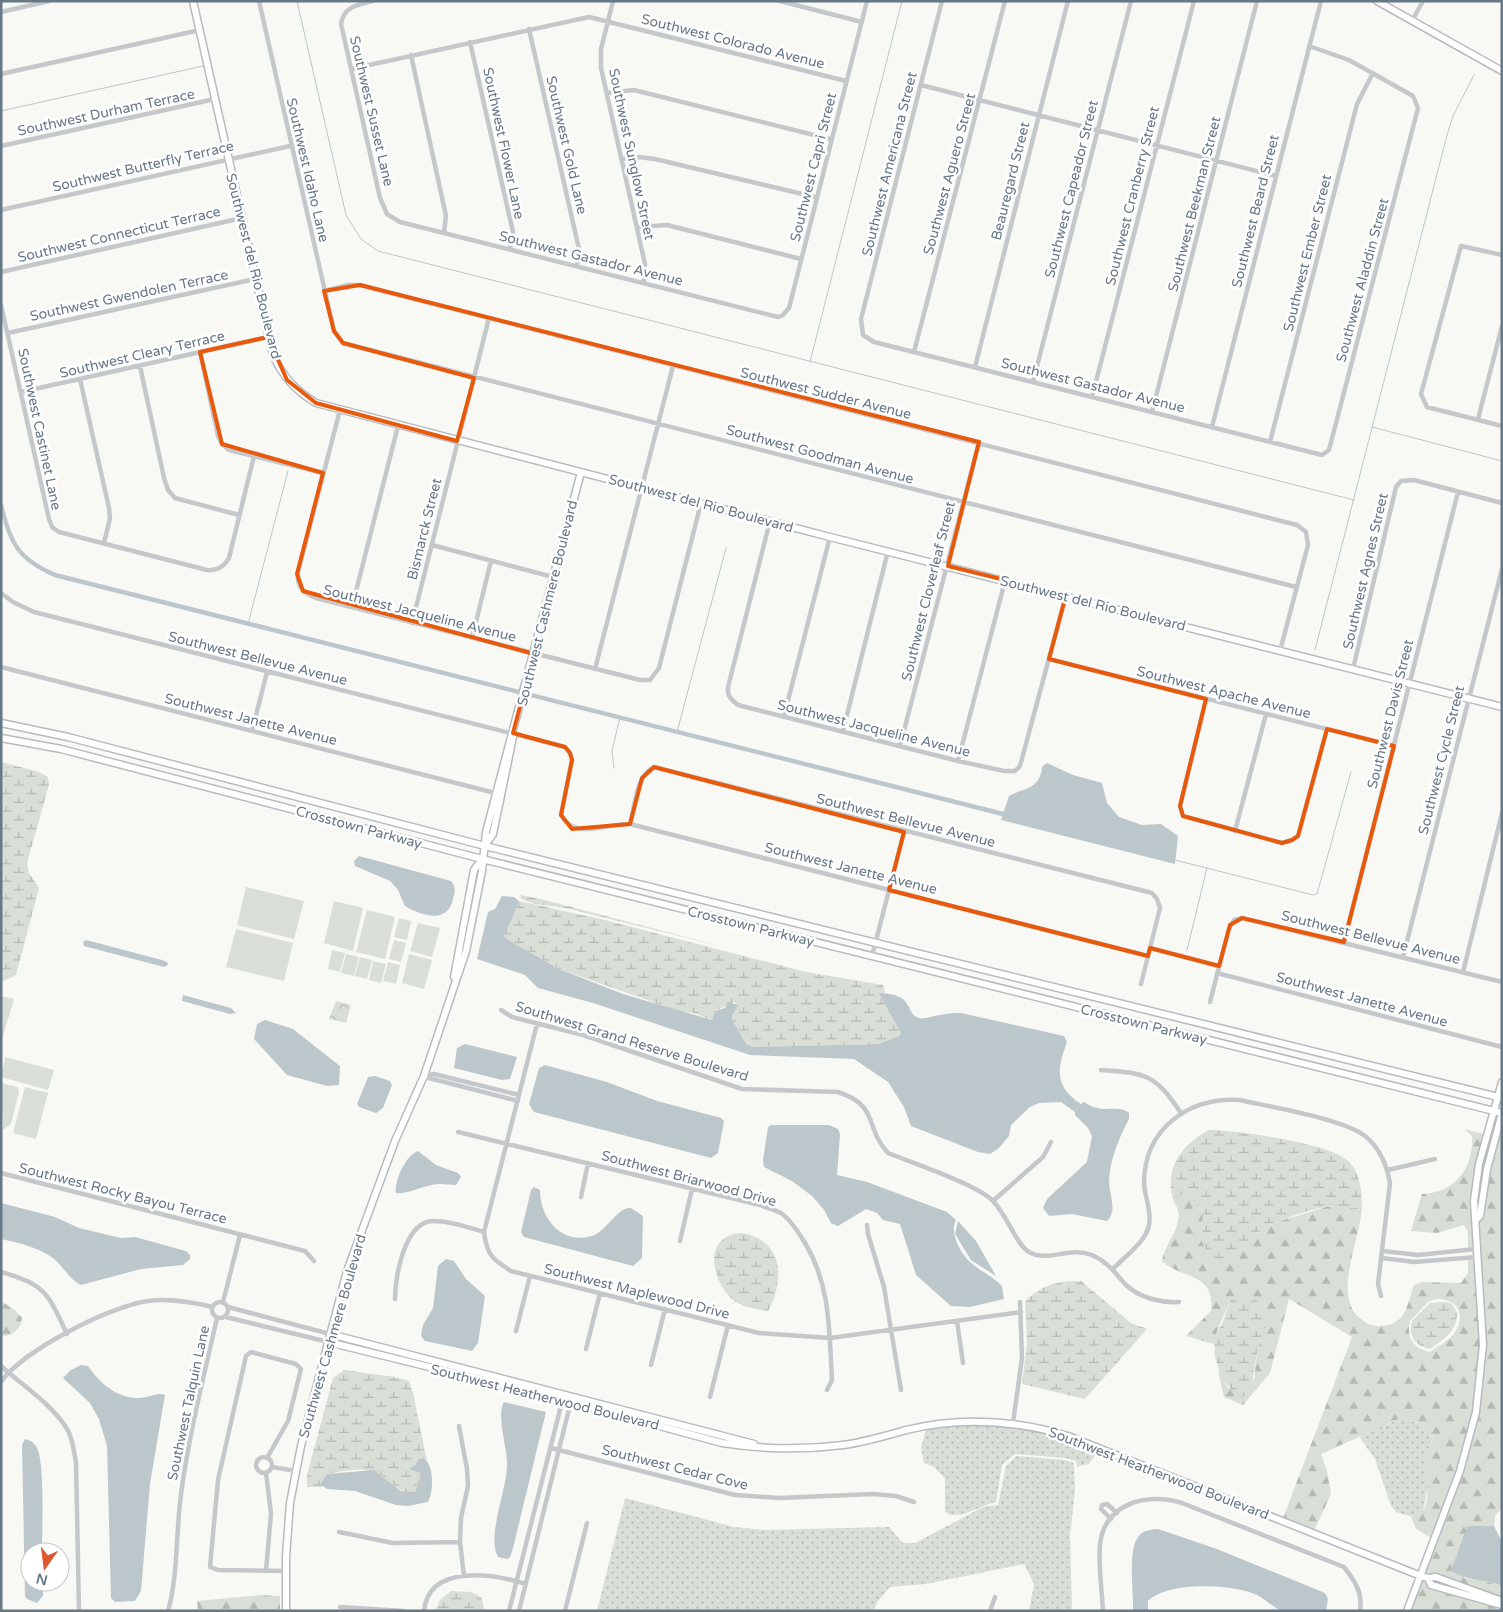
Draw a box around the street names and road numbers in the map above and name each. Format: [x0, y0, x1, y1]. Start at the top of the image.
street label: Southwest Colorado Avenue [639, 10, 826, 73]
street label: Southwest Susset Lane [346, 34, 397, 188]
street label: Southwest Flower Lane [479, 66, 528, 221]
street label: Southwest Sunglow Street [605, 67, 658, 242]
street label: Southwest Americana Street [858, 70, 921, 258]
street label: Southwest Gold Lane [542, 74, 591, 216]
street label: Southwest Durham Terrace [16, 85, 196, 140]
street label: Southwest Capri Street [787, 90, 840, 243]
street label: Southwest Aguero Street [920, 91, 979, 257]
street label: Southwest Idaho Lane [283, 96, 332, 244]
street label: Southwest Capeador Street [1041, 98, 1102, 280]
street label: Southwest Cranberry Street [1102, 104, 1163, 287]
street label: Southwest Beekman Street [1164, 114, 1225, 293]
street label: Beauregard Street [988, 120, 1034, 242]
street label: Southwest Beard Street [1228, 132, 1283, 289]
street label: Southwest Butterfly Terrace [51, 137, 235, 196]
street label: Southwest del Rio Boulevard [222, 172, 285, 361]
street label: Southwest Ember Street [1280, 172, 1335, 333]
street label: Southwest Aladdin Street [1332, 196, 1393, 364]
street label: Southwest Connecticut Terrace [16, 203, 222, 266]
street label: Southwest Gastador Avenue [497, 227, 685, 290]
street label: Southwest Gwendolen Terrace [28, 266, 230, 325]
street label: Southwest Cleary Terrace [58, 327, 226, 382]
street label: Southwest Castinet Lane [14, 347, 65, 512]
street label: Southwest Gastador Avenue [999, 354, 1187, 417]
street label: Southwest Sudder Avenue [739, 364, 913, 423]
street label: Southwest Goodman Avenue [724, 421, 916, 488]
street label: Southwest del Rio Boulevard [607, 471, 795, 536]
street label: Bismarck Street [404, 476, 446, 582]
street label: Southwest Agnes Street [1339, 491, 1392, 651]
street label: Southwest Cashmere Boulevard [514, 498, 581, 708]
street label: Southwest Cloverleaf Street [898, 499, 959, 683]
street label: Southwest del Rio Boulevard [998, 572, 1187, 635]
street label: Southwest Jacqueline Avenue [322, 581, 518, 646]
street label: Southwest Bellevue Avenue [167, 628, 349, 689]
street label: Southwest Davis Street [1364, 637, 1417, 791]
street label: Southwest Apache Avenue [1135, 663, 1313, 722]
street label: Southwest Cycle Street [1415, 683, 1468, 836]
street label: Southwest Janette Avenue [163, 690, 339, 749]
street label: Southwest Jacqueline Avenue [776, 696, 972, 761]
street label: Southwest Bellevue Avenue [815, 790, 997, 851]
street label: Crosstown Parkway [294, 802, 424, 853]
street label: Southwest Janette Avenue [763, 839, 939, 898]
street label: Crosstown Parkway [686, 903, 816, 951]
street label: Southwest Bellevue Avenue [1280, 907, 1462, 968]
street label: Southwest Janette Avenue [1274, 968, 1450, 1031]
street label: Southwest Grand Reserve Boulevard [513, 998, 750, 1085]
street label: Crosstown Parkway [1079, 1001, 1209, 1049]
street label: Southwest Briarwood Drive [599, 1147, 778, 1210]
street label: Southwest Rocky Bayou Terrace [17, 1159, 229, 1228]
street label: Southwest Cashmere Boulevard [295, 1232, 370, 1440]
street label: Southwest Maplewood Drive [542, 1260, 731, 1323]
street label: Southwest Talquin Lane [164, 1324, 213, 1482]
street label: Southwest Heatherwood Boulevard [429, 1361, 661, 1434]
street label: Southwest Heatherwood Boulevard [1046, 1423, 1271, 1523]
street label: Southwest Cedar Cove [600, 1441, 750, 1494]

